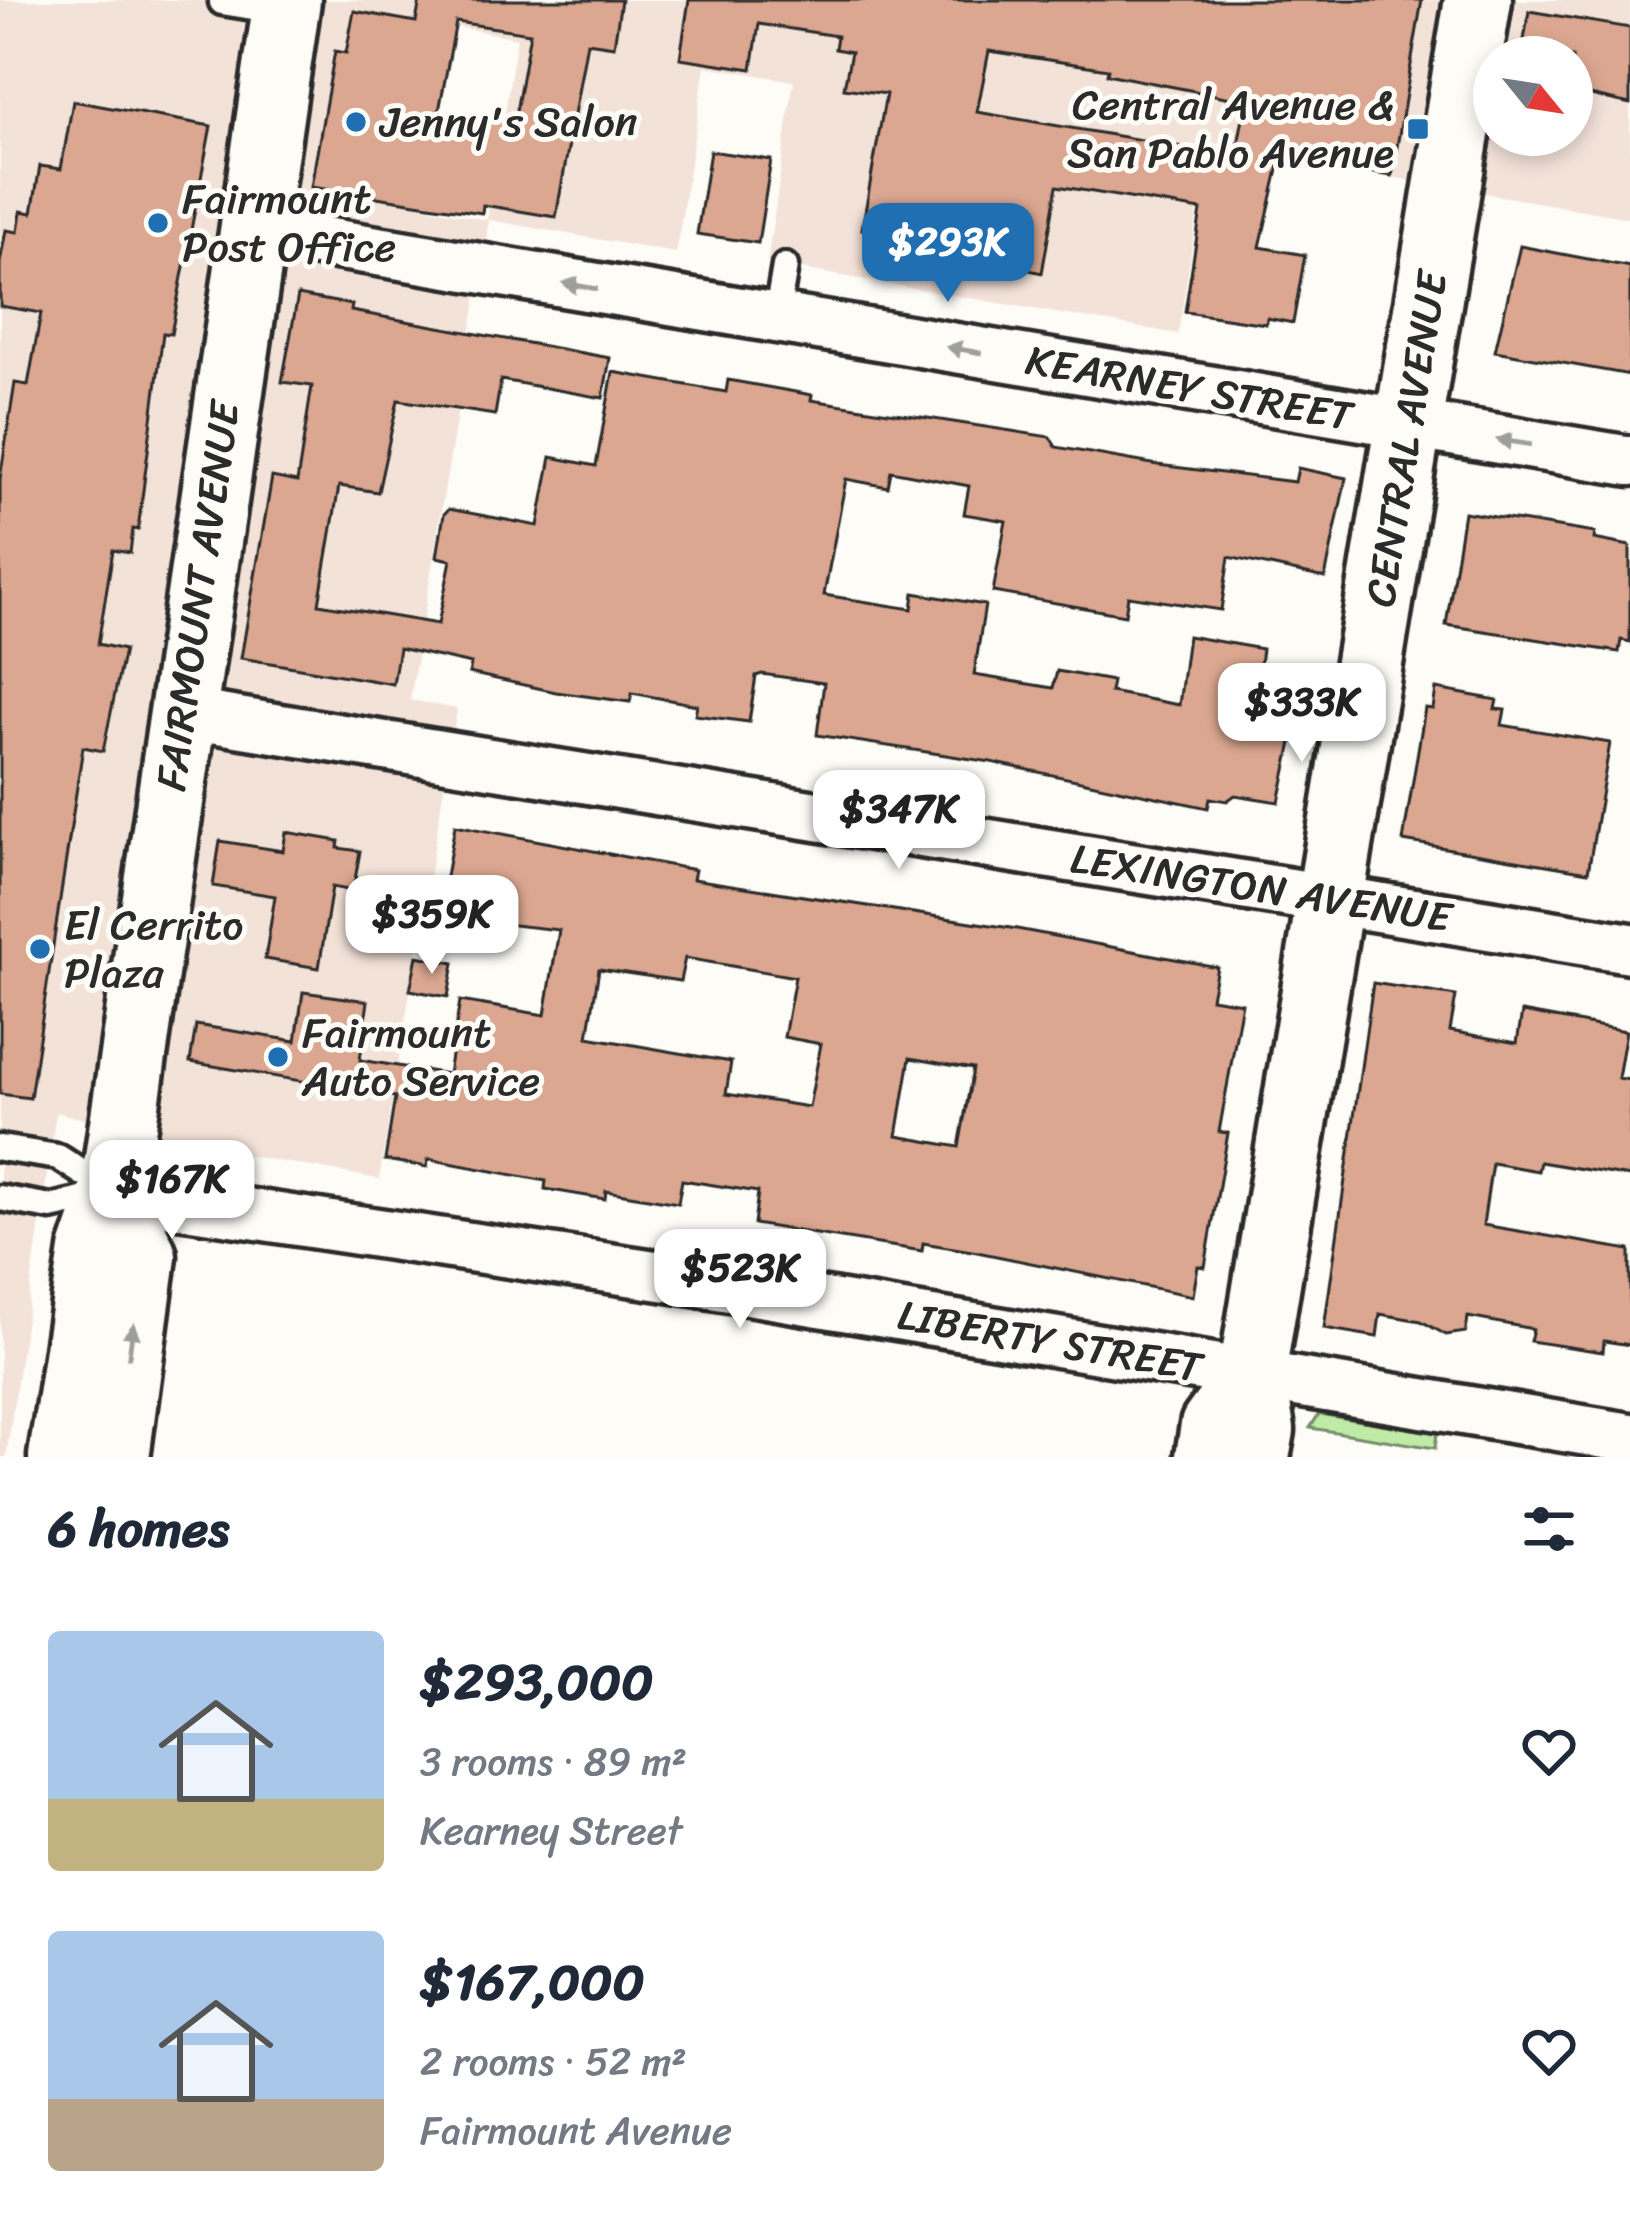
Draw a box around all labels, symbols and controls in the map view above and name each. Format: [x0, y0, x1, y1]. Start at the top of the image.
north arrow [1473, 36, 1593, 156]
map controls [1473, 36, 1593, 156]
place label: Central Avenue & San Pablo Avenue [1067, 68, 1394, 190]
place label: Jenny's Salon [378, 85, 638, 159]
marker: Jenny's Salon [343, 109, 369, 135]
marker: Central Avenue & San Pablo Avenue [1405, 116, 1431, 142]
place label: Fairmount Post Office [182, 162, 396, 284]
pin: $293K [864, 203, 1032, 305]
text: $293K [889, 207, 1007, 276]
marker: Fairmount Post Office [145, 210, 171, 236]
street label: CENTRAL AVENUE [1343, 263, 1469, 612]
one-way arrow [560, 276, 598, 294]
street label: KEARNEY STREET [1020, 323, 1361, 454]
one-way arrow [945, 341, 982, 360]
street label: FAIRMOUNT AVENUE [134, 394, 262, 796]
one-way arrow [1495, 433, 1533, 451]
pin: $333K [1218, 663, 1386, 765]
text: $333K [1245, 667, 1359, 736]
pin: $347K [815, 770, 983, 872]
text: $347K [840, 774, 958, 843]
street label: LEXINGTON AVENUE [1065, 821, 1459, 955]
pin: $359K [348, 875, 516, 977]
text: $359K [372, 879, 492, 948]
place label: El Cerrito Plaza [64, 888, 243, 1010]
marker: El Cerrito Plaza [27, 936, 53, 962]
place label: Fairmount Auto Service [301, 996, 540, 1118]
marker: Fairmount Auto Service [265, 1044, 291, 1070]
pin: $167K [88, 1140, 256, 1242]
text: $167K [116, 1144, 228, 1213]
pin: $523K [656, 1229, 824, 1331]
text: $523K [681, 1233, 799, 1302]
street label: LIBERTY STREET [892, 1278, 1210, 1405]
one-way arrow [122, 1322, 141, 1359]
text: 6 homes [48, 1484, 229, 1574]
icon: filters [1516, 1496, 1582, 1562]
text: $293,000 [420, 1637, 653, 1727]
icon: home [144, 1679, 288, 1823]
icon: heart [1516, 1718, 1582, 1784]
text: 3 rooms · 89 m² [420, 1727, 687, 1796]
text: Kearney Street [420, 1796, 683, 1865]
text: $167,000 [420, 1937, 645, 2027]
icon: home [144, 1979, 288, 2123]
icon: heart [1516, 2018, 1582, 2084]
text: 2 rooms · 52 m² [420, 2027, 687, 2096]
text: Fairmount Avenue [420, 2096, 732, 2165]

